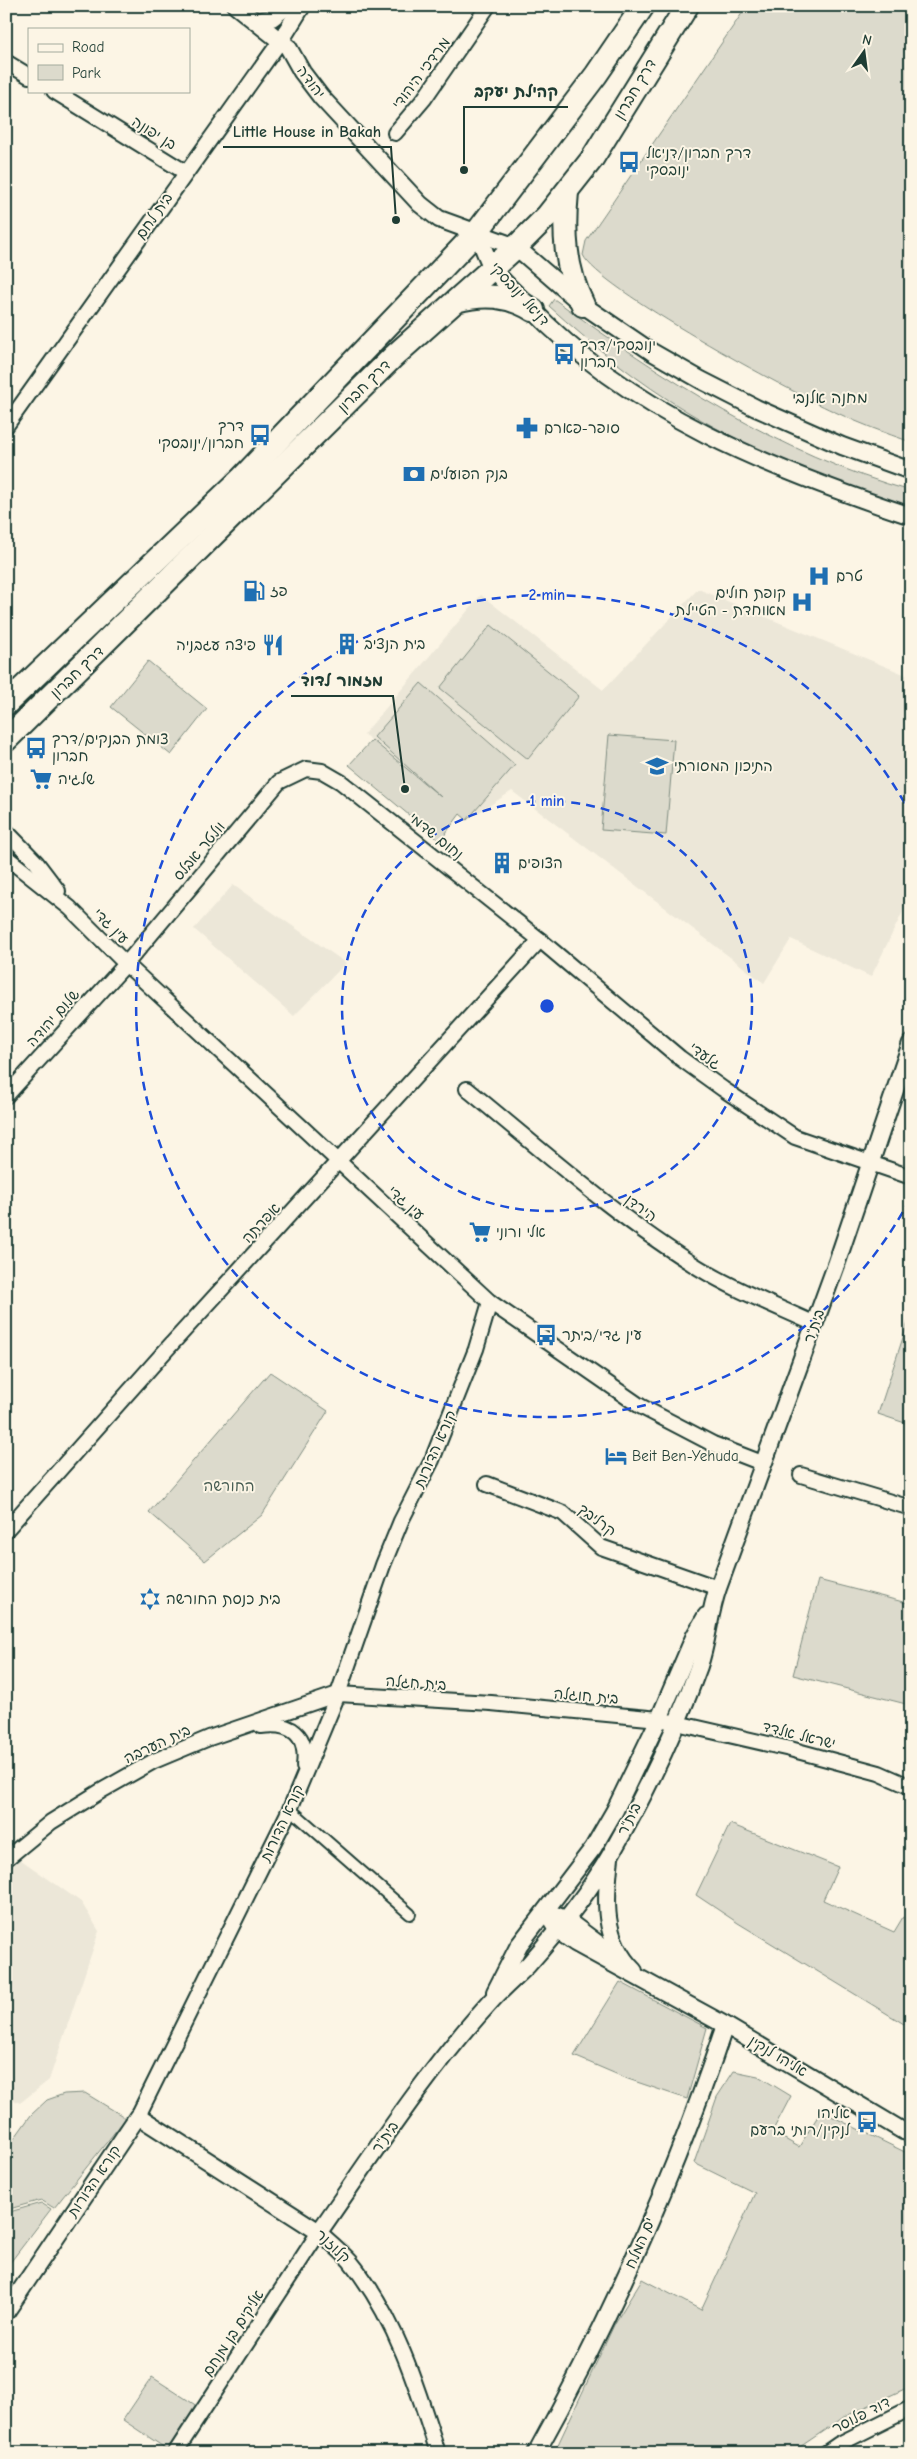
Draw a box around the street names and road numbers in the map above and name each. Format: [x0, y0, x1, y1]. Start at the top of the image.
street label: מרדכי היהודי [388, 33, 454, 113]
street label: דרך חברון [610, 56, 661, 123]
street label: יהודה [293, 62, 329, 102]
street label: בן יפונה [128, 112, 180, 154]
street label: בית לחם [132, 189, 177, 243]
street label: דניאל ינובסקי [487, 258, 553, 330]
street label: דרך חברון [334, 356, 395, 417]
street label: דרך חברון [47, 642, 108, 703]
street label: נחום שדמי [405, 809, 467, 863]
street label: וולטר אבלס [169, 818, 229, 884]
street label: עין גדי [89, 904, 133, 948]
street label: שלום יהודה [23, 986, 83, 1050]
street label: גלעדי [686, 1039, 724, 1073]
street label: עין גדי [384, 1182, 428, 1224]
street label: הירדן [621, 1191, 660, 1226]
street label: אפרתה [238, 1199, 284, 1247]
street label: בית"ר [800, 1307, 828, 1345]
street label: קורא הדורות [409, 1407, 460, 1492]
street label: קרליבך [574, 1500, 620, 1541]
street label: בית חגלה [385, 1672, 447, 1694]
street label: בית חוגלה [553, 1684, 619, 1708]
street label: ישראל אלדד [761, 1717, 837, 1753]
street label: בית הערבה [121, 1721, 193, 1767]
street label: קורא הדורות [256, 1782, 308, 1865]
street label: בית"ר [613, 1799, 645, 1838]
street label: אליהו לנקין [745, 2031, 811, 2081]
street label: בית"ר [368, 2118, 402, 2156]
street label: קורא הדורות [63, 2142, 125, 2221]
street label: ים המלח [621, 2215, 659, 2271]
street label: קלוזנר [312, 2225, 354, 2267]
street label: אליקים בן מנחם [198, 2286, 268, 2379]
street label: דוד פלוסר [829, 2393, 893, 2437]

